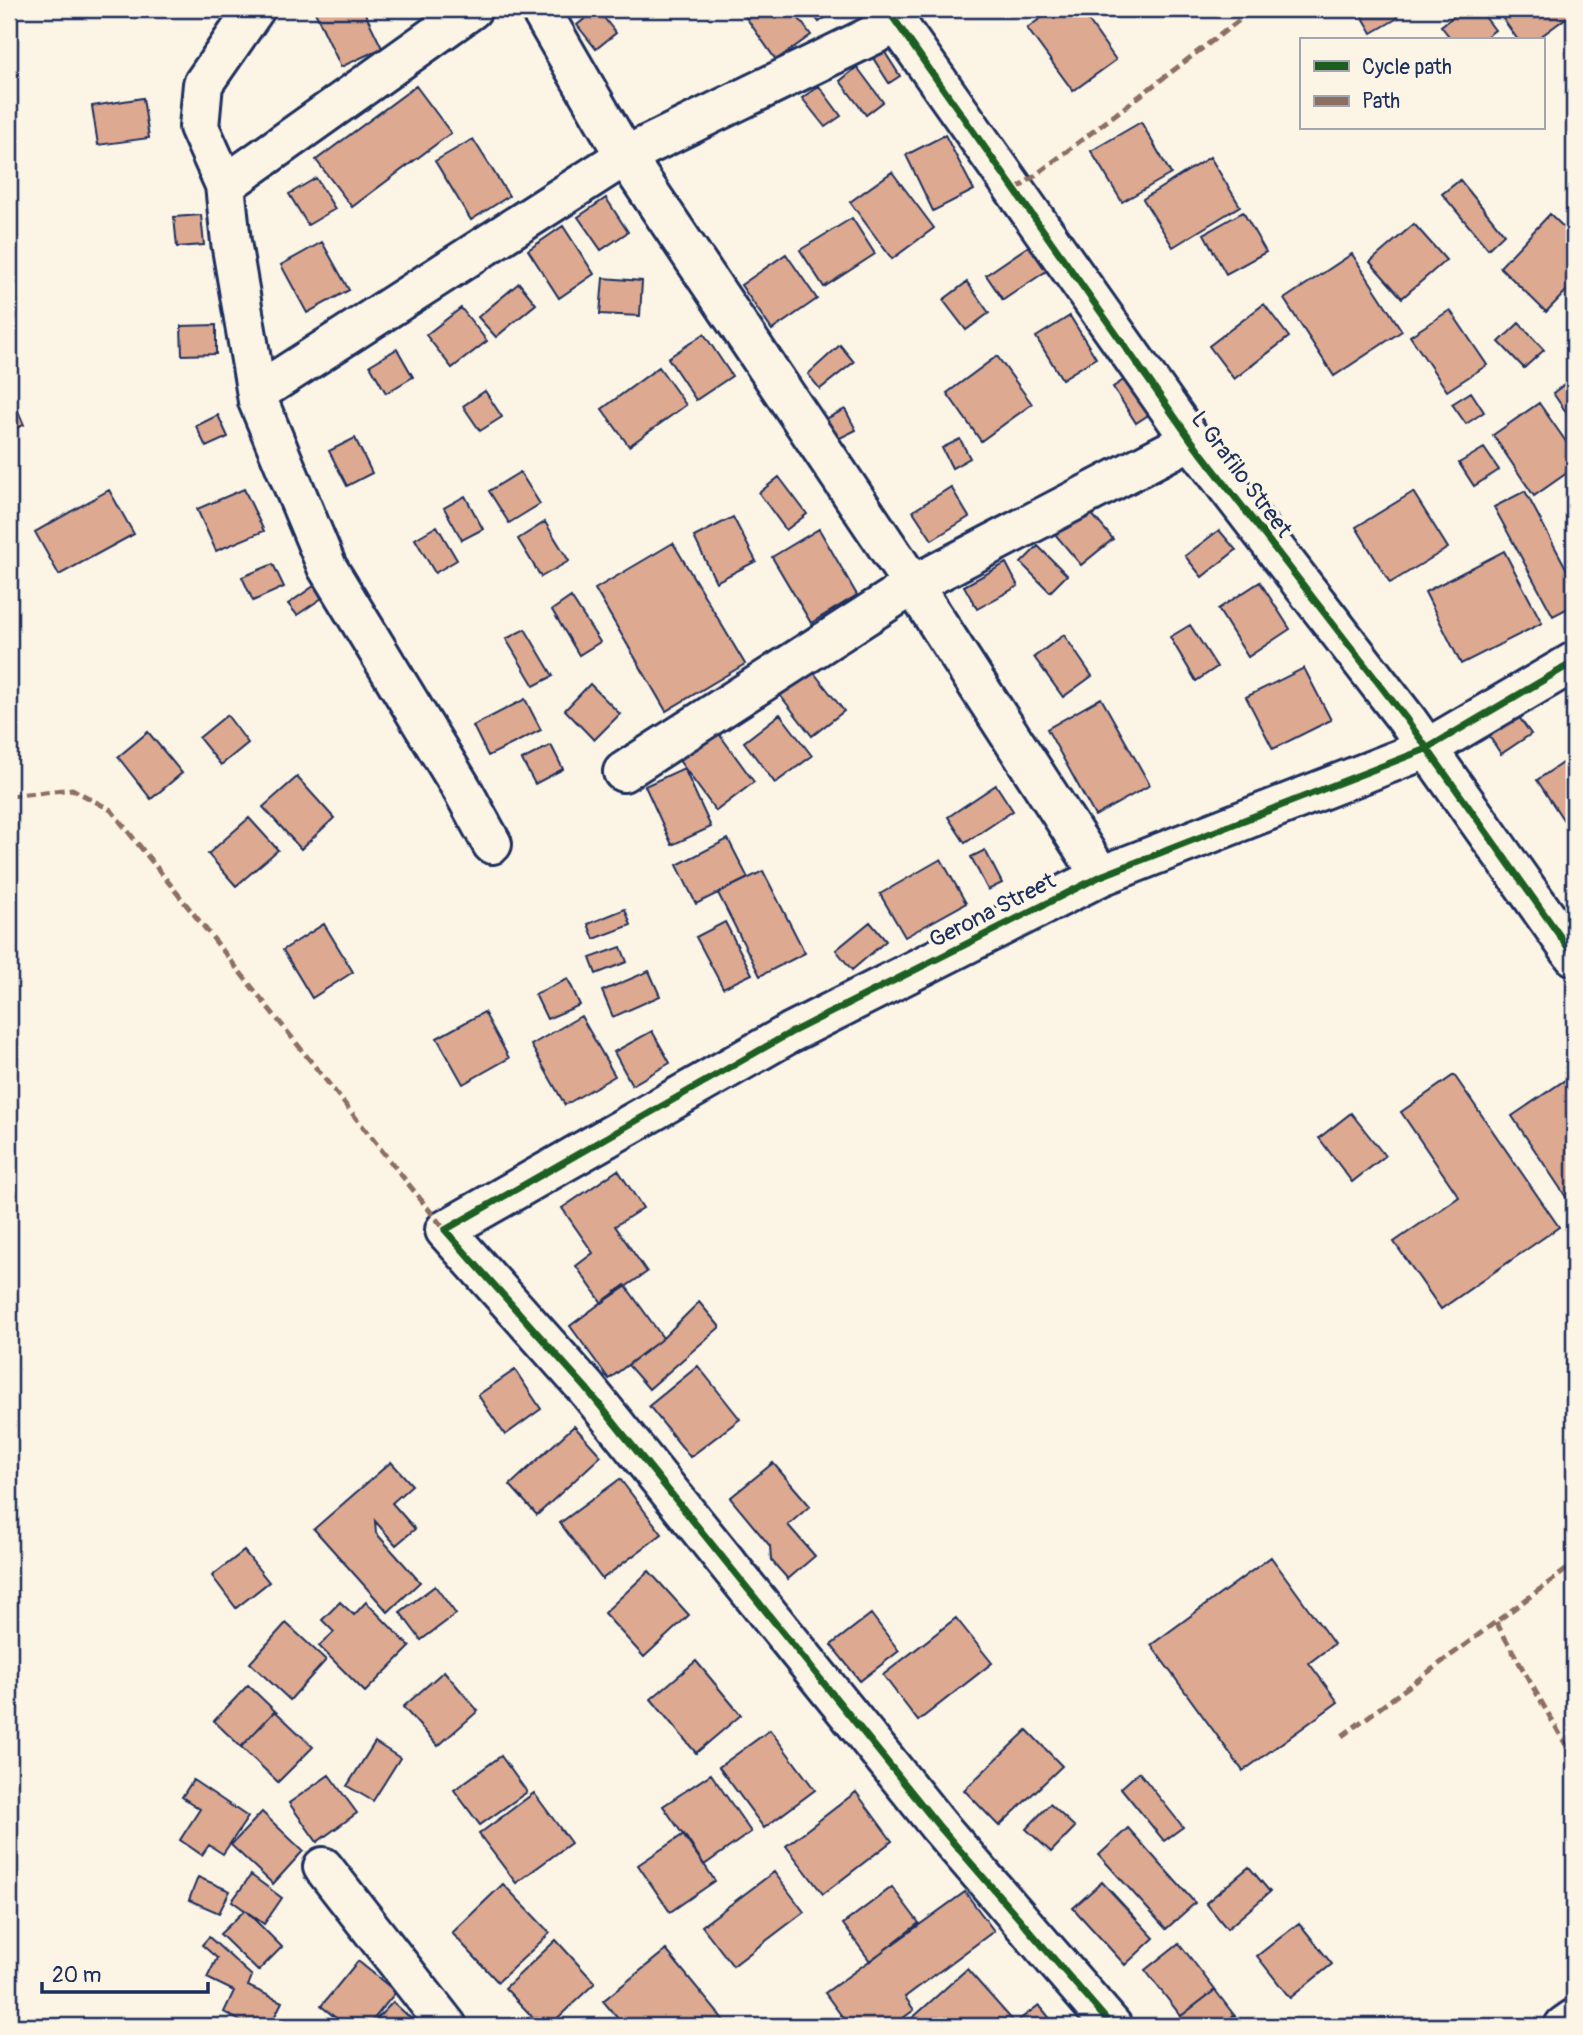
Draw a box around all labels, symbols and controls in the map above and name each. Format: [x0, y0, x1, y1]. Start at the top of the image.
legend [1300, 38, 1544, 130]
text: Cycle path [1362, 54, 1452, 81]
text: Path [1362, 88, 1400, 115]
street label: L Grafilo Street [1185, 405, 1299, 544]
street label: Gerona Street [924, 866, 1061, 955]
scale bar [42, 1951, 208, 1995]
text: 20 m [52, 1962, 101, 1989]

